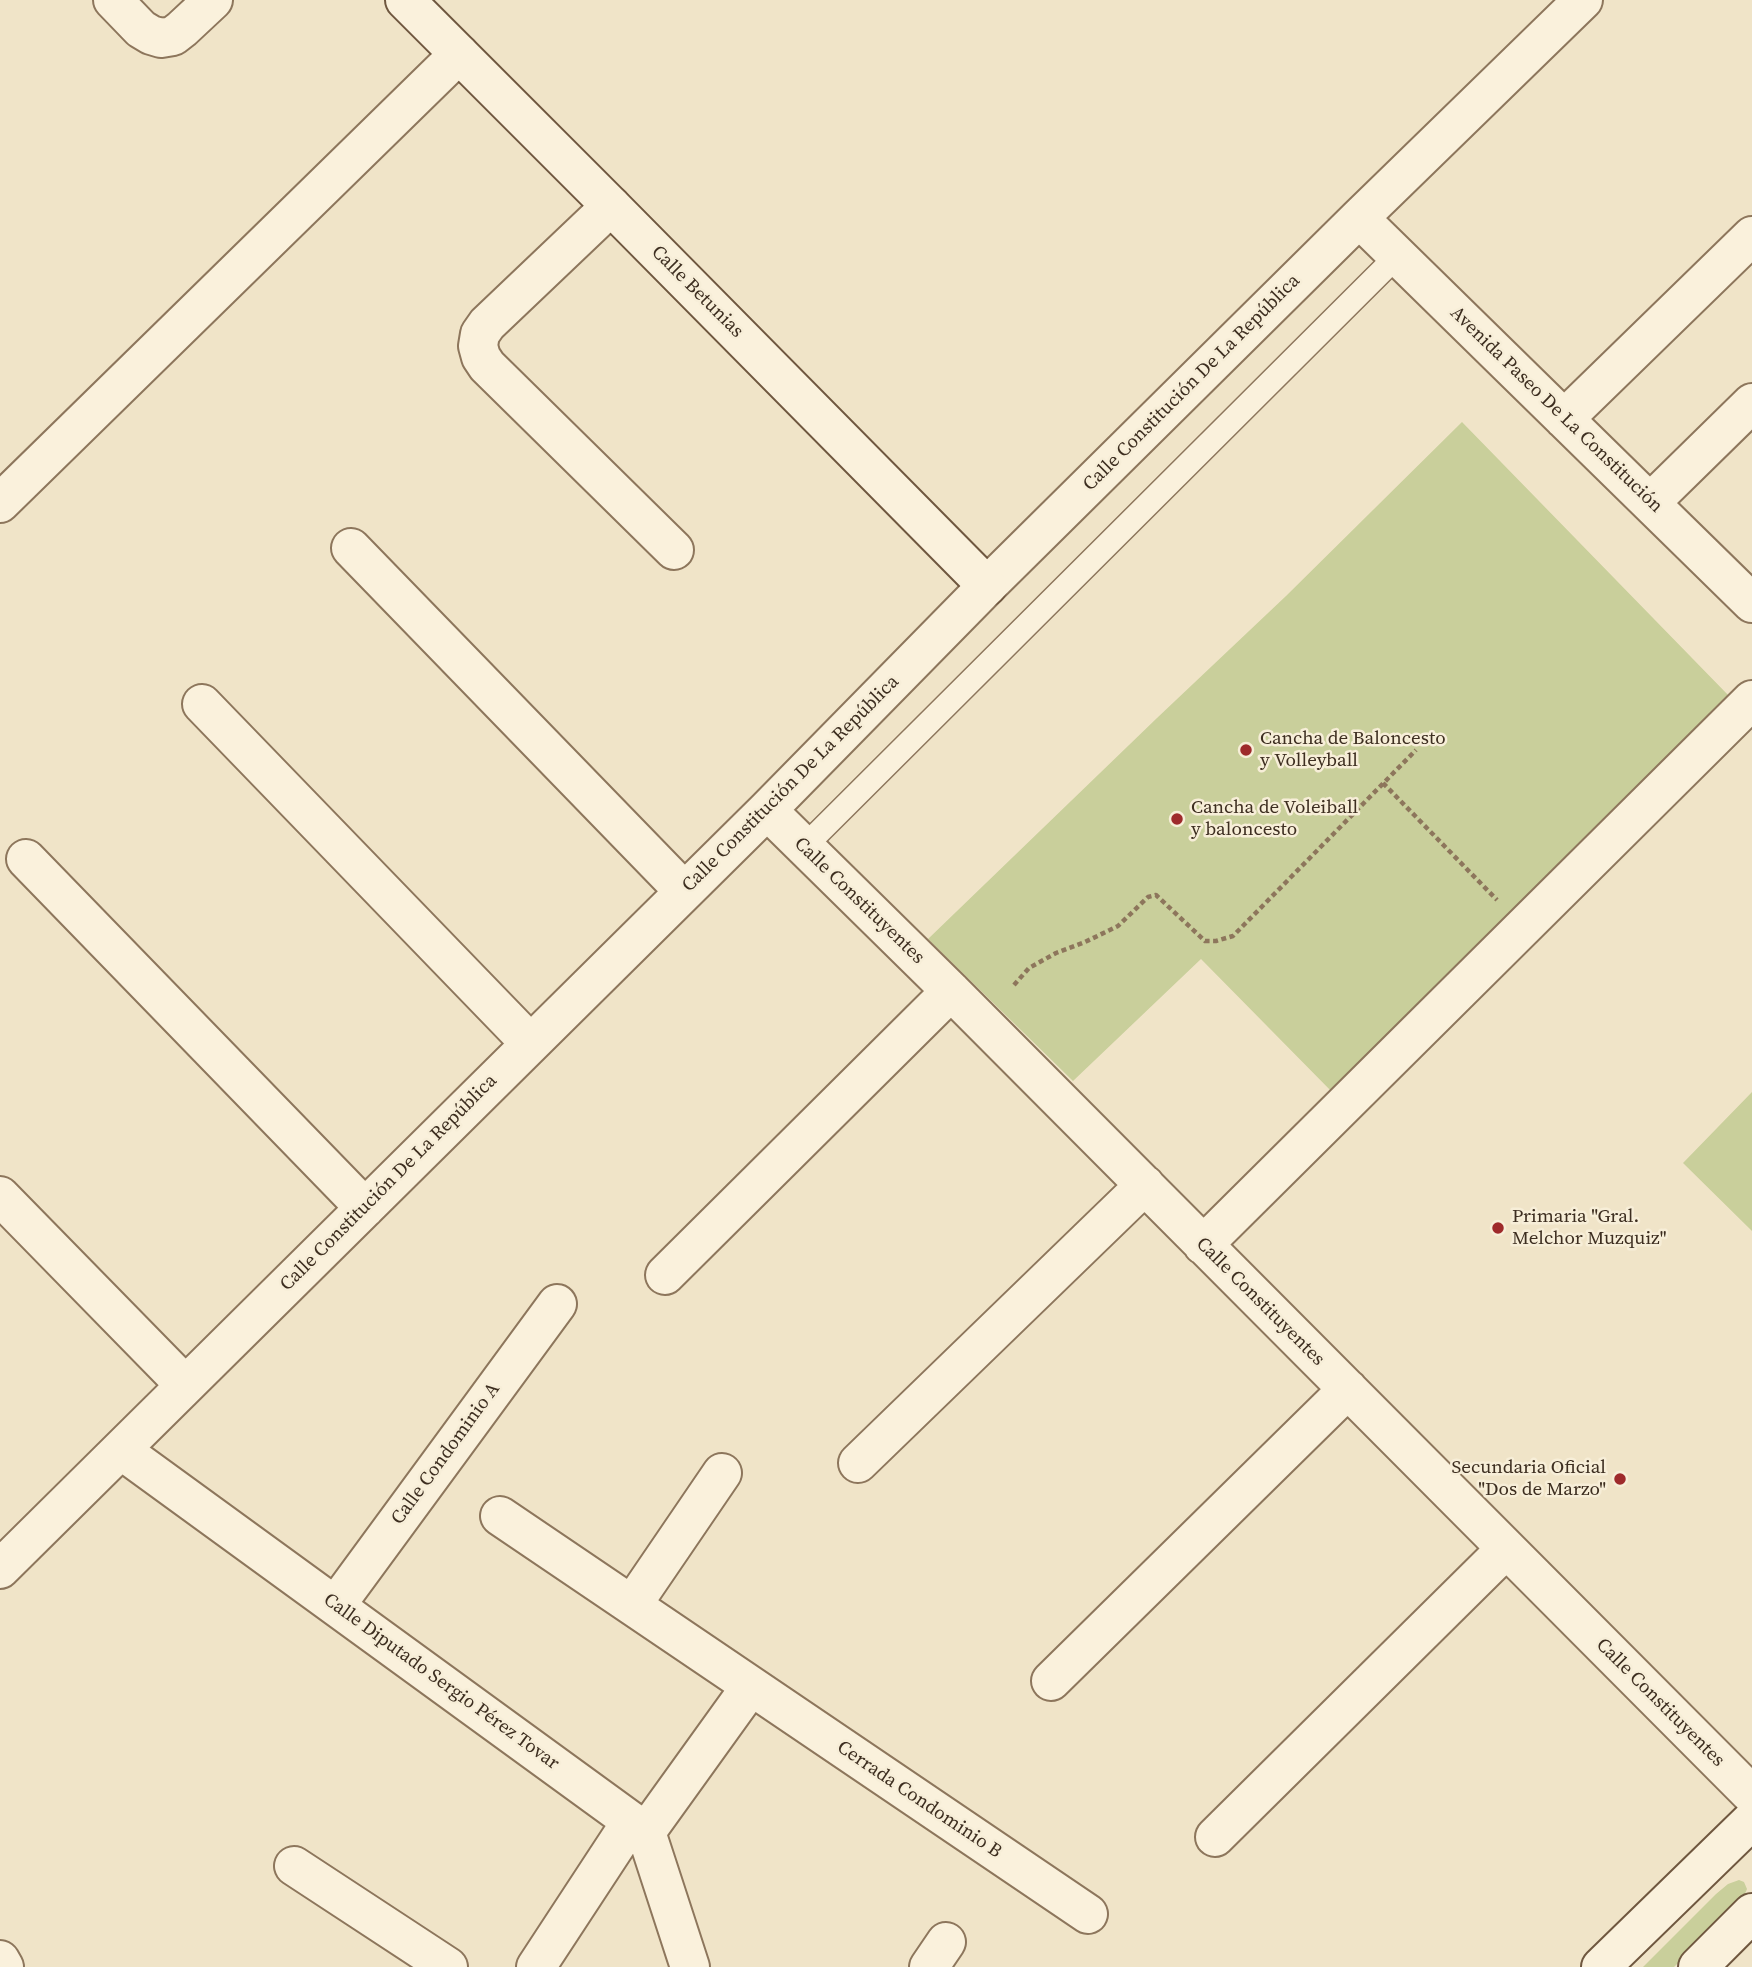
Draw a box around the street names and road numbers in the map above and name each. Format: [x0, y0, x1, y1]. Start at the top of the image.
street label: Calle Betunias [646, 241, 748, 343]
street label: Calle Constitución De La República [1079, 270, 1305, 496]
street label: Avenida Paseo De La Constitución [1445, 302, 1667, 518]
street label: Calle Constitución De La República [678, 671, 904, 897]
street label: Calle Constituyentes [789, 833, 929, 969]
street label: Calle Constitución De La República [276, 1070, 502, 1296]
street label: Calle Constituyentes [1191, 1233, 1329, 1371]
street label: Calle Condominio A [387, 1379, 505, 1529]
street label: Calle Diputado Sergio Pérez Tovar [319, 1589, 563, 1775]
street label: Calle Constituyentes [1591, 1634, 1729, 1772]
street label: Cerrada Condominio B [832, 1736, 1006, 1864]

